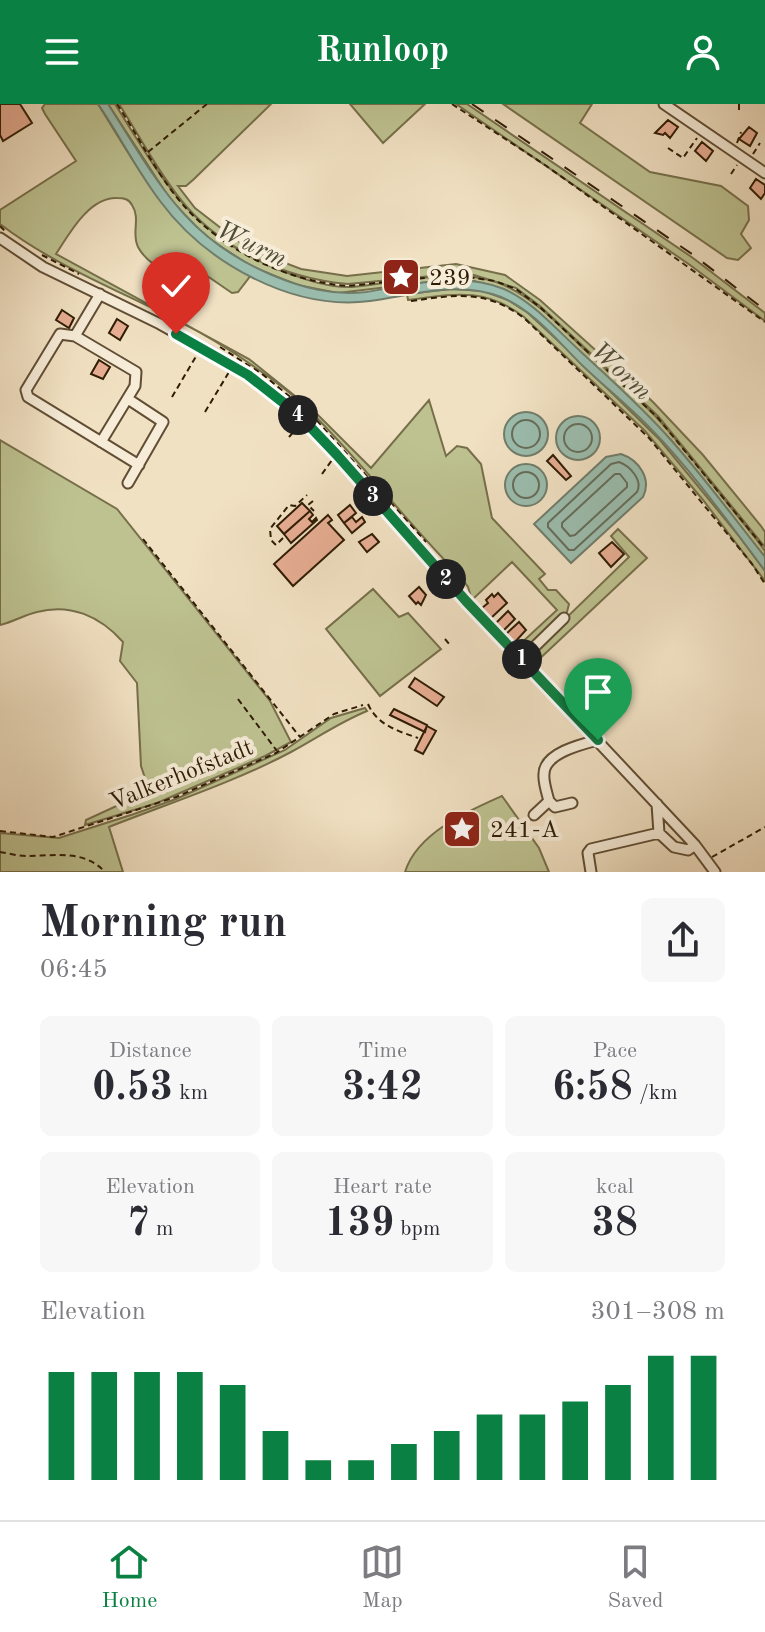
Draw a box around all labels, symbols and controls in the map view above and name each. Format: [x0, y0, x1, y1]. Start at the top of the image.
icon: menu [40, 30, 84, 74]
icon: person [681, 30, 725, 74]
text: Runloop [316, 34, 449, 70]
water label: Wurm [212, 217, 291, 273]
pin [142, 252, 210, 334]
place icon: 239 [380, 256, 422, 298]
icon: check [154, 264, 198, 308]
place label: 239 [429, 267, 471, 291]
water label: Worm [585, 337, 656, 406]
pin: 4 [278, 395, 318, 435]
text: 4 [292, 404, 304, 426]
pin: 3 [353, 476, 393, 516]
text: 3 [367, 485, 379, 507]
pin: 2 [426, 559, 466, 599]
text: 2 [440, 568, 452, 590]
pin: 1 [502, 639, 542, 679]
text: 1 [516, 648, 528, 670]
pin [564, 658, 632, 740]
icon: arrive [576, 670, 620, 714]
street label: Valkerhofstadt [106, 736, 257, 816]
place icon: 241-A [441, 808, 483, 850]
place label: 241-A [490, 819, 559, 843]
button: share [641, 898, 725, 982]
text: Morning run [40, 902, 287, 946]
text: 06:45 [40, 957, 108, 983]
text: Distance [109, 1040, 192, 1062]
text: Time [358, 1040, 407, 1062]
text: Pace [593, 1040, 637, 1062]
text: 0.53 [92, 1069, 173, 1109]
text: 3:42 [342, 1069, 423, 1109]
text: 6:58 [552, 1069, 633, 1109]
text: km [173, 1082, 208, 1104]
text: /km [633, 1082, 678, 1104]
text: Elevation [105, 1176, 195, 1198]
text: Heart rate [333, 1176, 432, 1198]
text: kcal [596, 1176, 634, 1198]
text: 7 [127, 1205, 150, 1245]
text: 139 [325, 1205, 394, 1245]
text: 38 [592, 1205, 638, 1245]
text: m [150, 1218, 174, 1240]
text: bpm [394, 1218, 440, 1240]
text: Elevation [40, 1299, 146, 1325]
text: 301–308 m [590, 1299, 725, 1325]
tab: Home [102, 1540, 157, 1615]
tab: Map [360, 1540, 404, 1615]
tab: Saved [607, 1540, 663, 1615]

